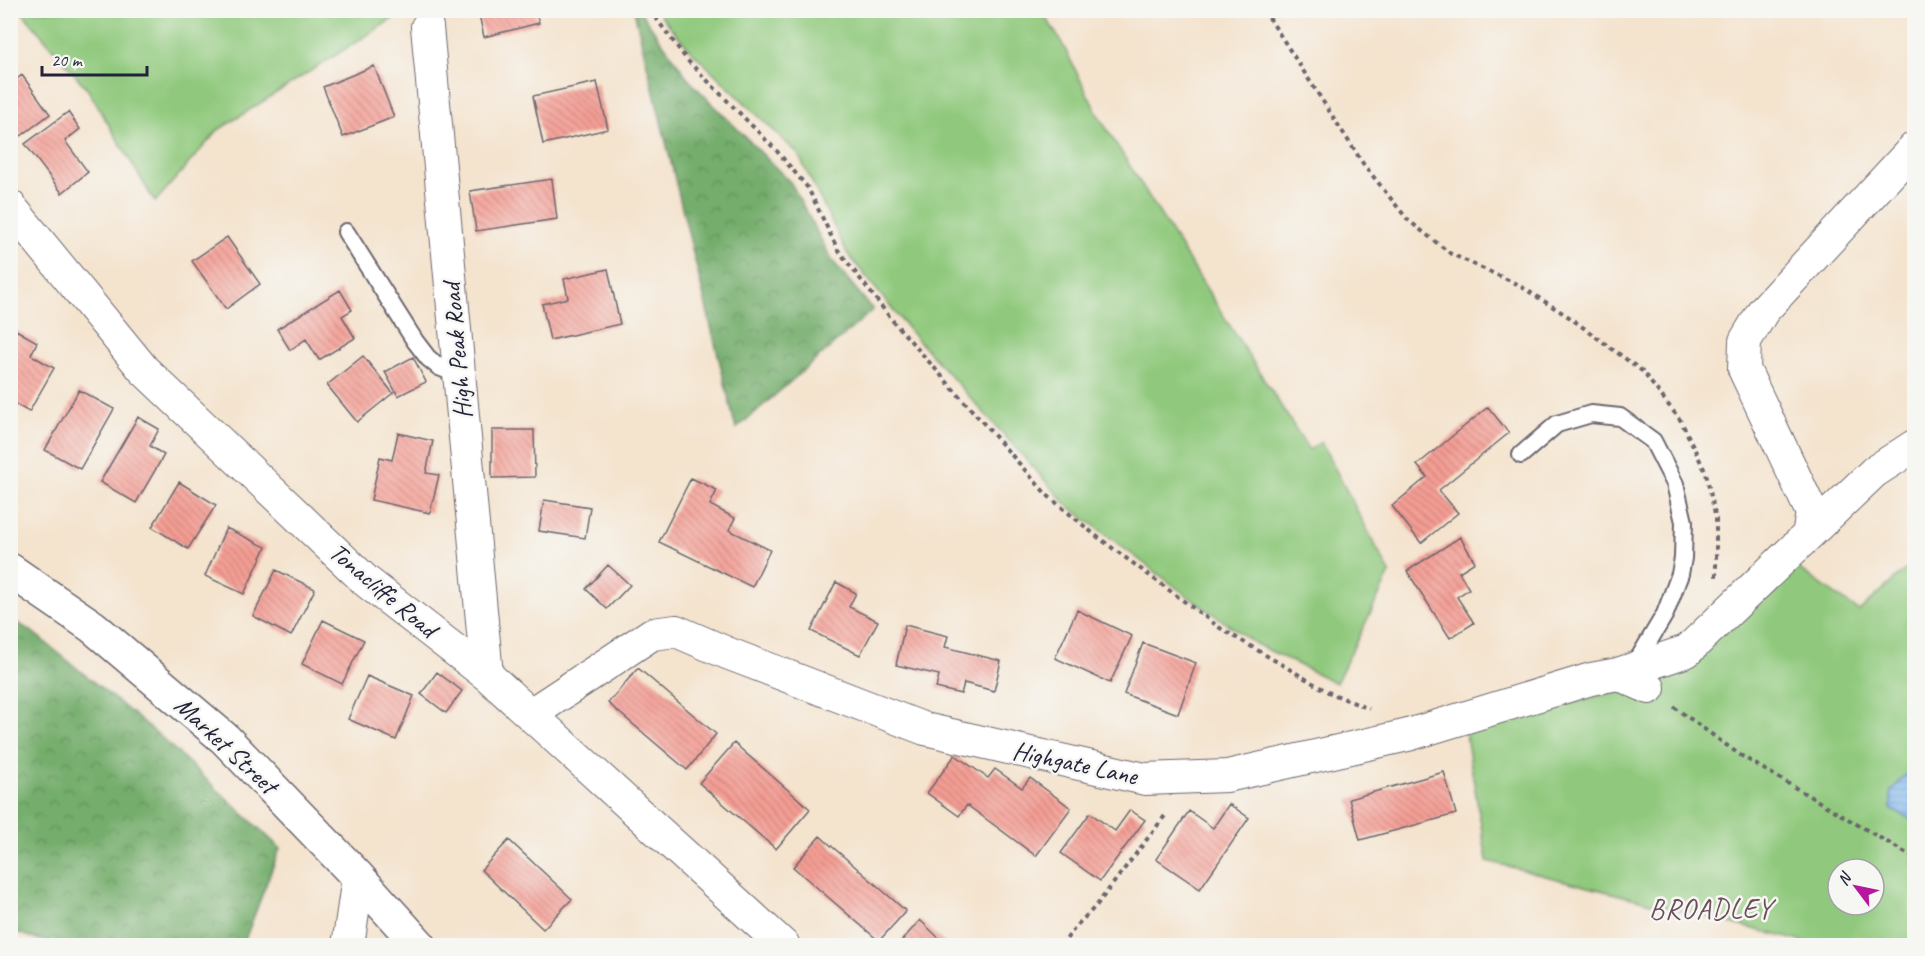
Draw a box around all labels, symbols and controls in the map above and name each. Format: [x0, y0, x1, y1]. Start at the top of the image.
scale bar [42, 39, 147, 77]
text: 20 m [51, 49, 84, 71]
street label: High Peak Road [434, 278, 479, 420]
street label: Tonacliffe Road [322, 535, 447, 647]
street label: Market Street [168, 689, 287, 803]
street label: Highgate Lane [1010, 734, 1142, 793]
north arrow [1826, 857, 1886, 917]
text: N [1833, 867, 1857, 889]
district label: BROADLEY [1649, 891, 1777, 926]

